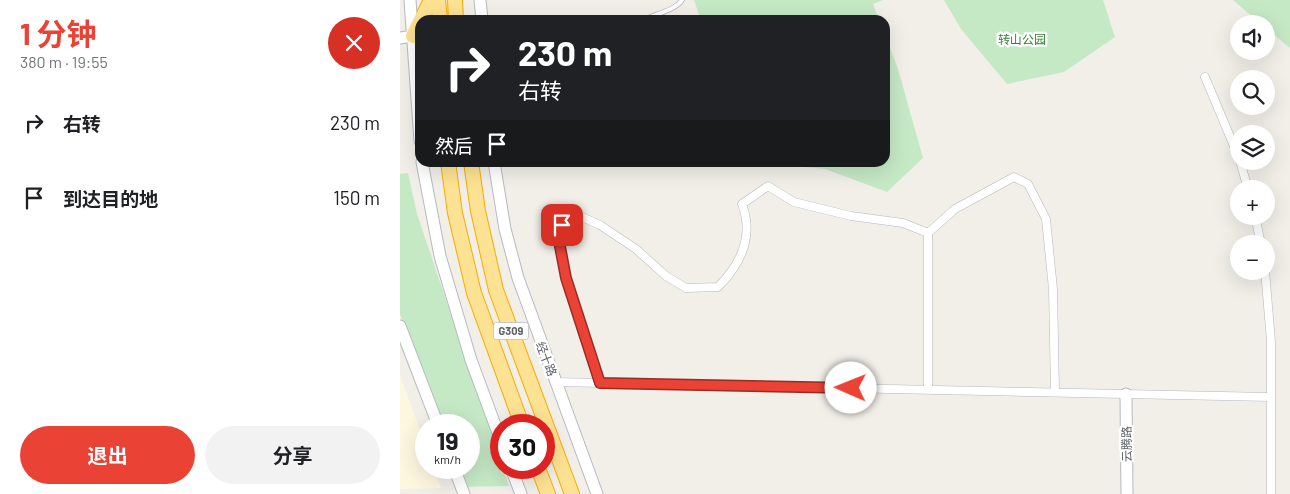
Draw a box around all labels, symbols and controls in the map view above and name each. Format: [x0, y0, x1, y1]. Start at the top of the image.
text: 1 分钟 [20, 15, 97, 51]
map controls [1230, 15, 1275, 280]
button: sound [1230, 15, 1275, 60]
button: close [328, 17, 380, 69]
text: 230 m [518, 31, 612, 73]
park label: 转山公园 [998, 32, 1046, 46]
icon: right [435, 35, 500, 100]
text: 380 m · 19:55 [20, 52, 108, 71]
button: search [1230, 70, 1275, 115]
text: 右转 [518, 77, 562, 103]
icon: right [20, 109, 48, 137]
text: 230 m [330, 111, 380, 134]
text: 右转 [63, 112, 101, 135]
button: layers [1230, 125, 1275, 170]
icon: arrive [483, 130, 511, 158]
text: 然后 [435, 134, 473, 157]
button: + [1230, 180, 1275, 225]
icon: arrive [20, 184, 48, 212]
text: 150 m [333, 186, 380, 209]
text: 到达目的地 [63, 187, 158, 210]
pin [541, 204, 583, 246]
icon: arrive [548, 211, 576, 239]
button: − [1230, 235, 1275, 280]
road number: G309 [494, 322, 528, 340]
street label: 经十路 [534, 339, 560, 378]
position arrow [824, 361, 876, 413]
speed limit sign: 30 [490, 414, 555, 479]
text: 19 [436, 425, 459, 455]
button: 退出 [20, 426, 195, 484]
button: 分享 [205, 426, 380, 484]
street label: 云腾路 [1119, 426, 1133, 462]
text: km/h [434, 452, 461, 466]

